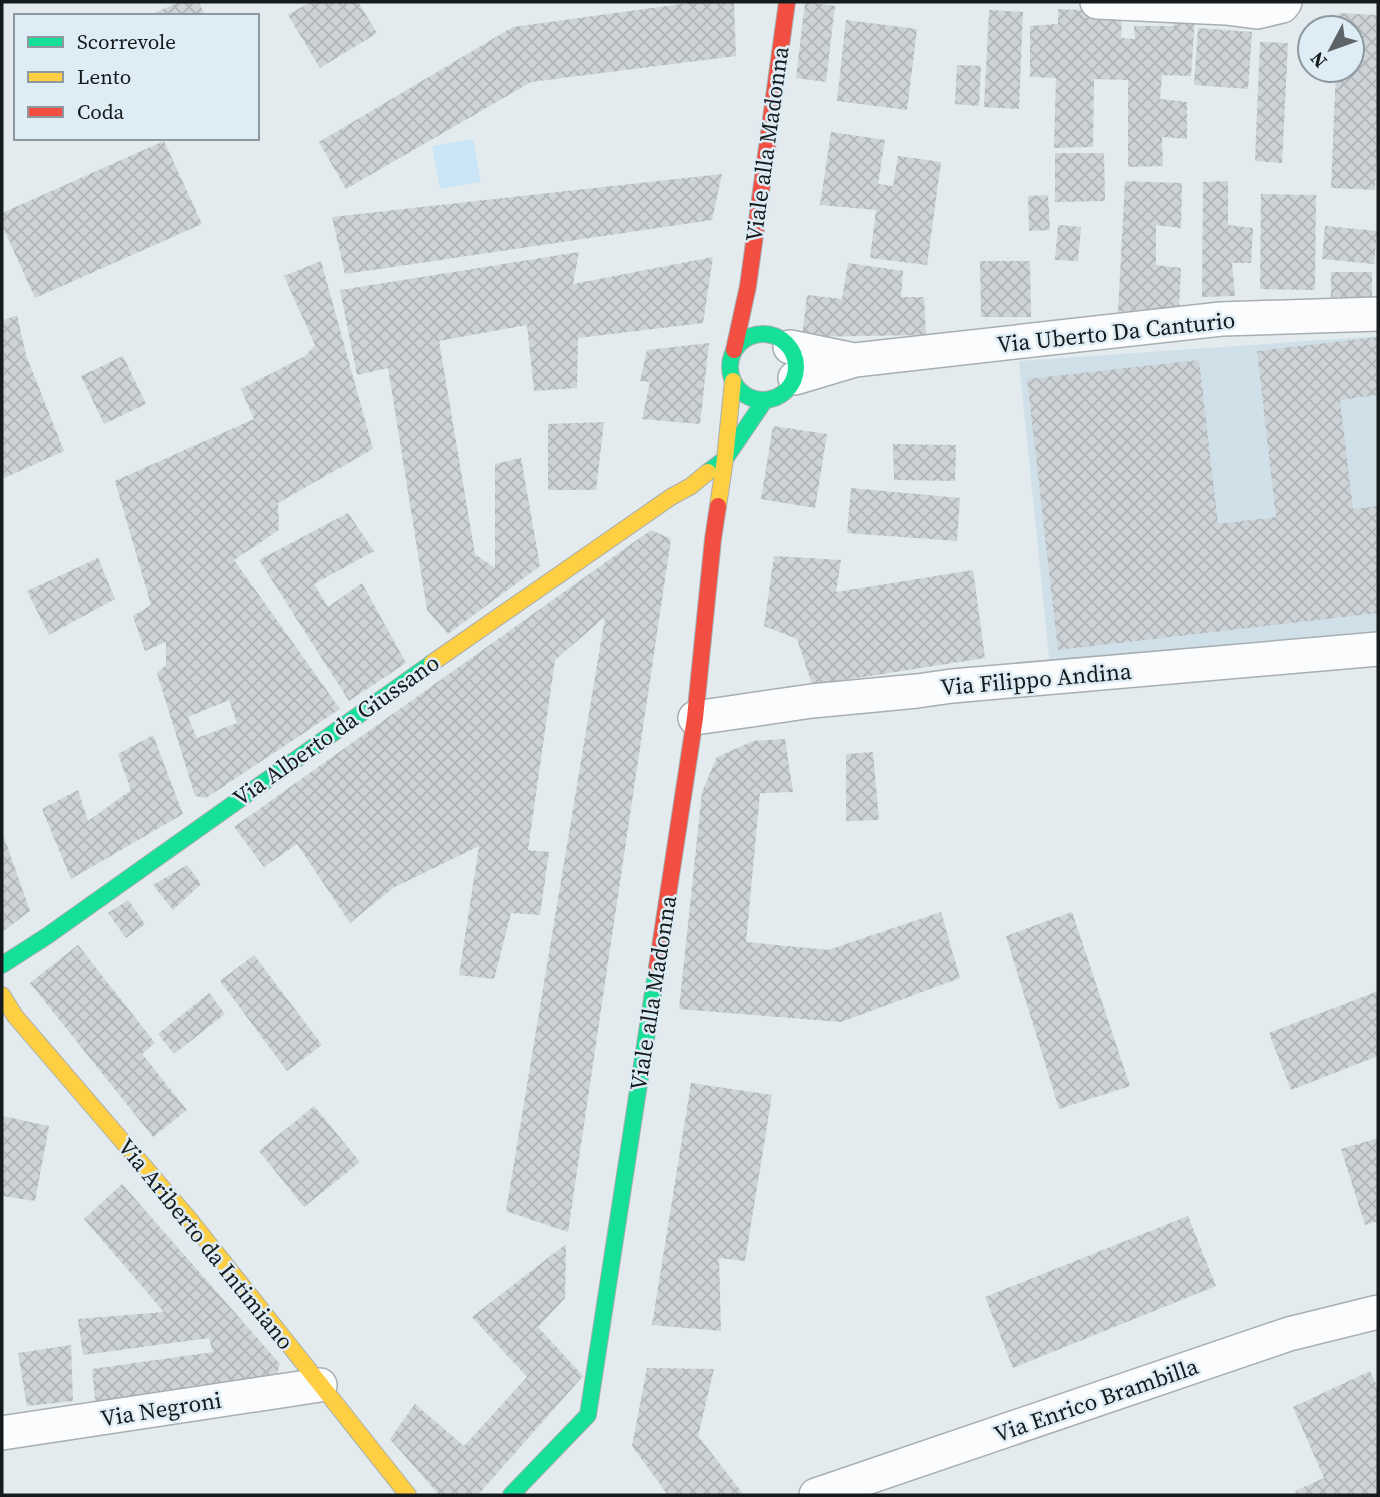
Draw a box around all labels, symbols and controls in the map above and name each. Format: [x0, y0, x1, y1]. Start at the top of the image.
legend [14, 14, 259, 140]
north arrow [1296, 14, 1366, 84]
text: Scorrevole [77, 27, 176, 56]
street label: Viale alla Madonna [737, 44, 797, 244]
text: N [1304, 46, 1333, 74]
text: Lento [77, 62, 131, 91]
text: Coda [77, 97, 124, 126]
street label: Via Uberto Da Canturio [995, 304, 1237, 360]
street label: Via Alberto da Giussano [226, 647, 446, 813]
street label: Via Filippo Andina [939, 655, 1133, 703]
street label: Viale alla Madonna [622, 893, 684, 1093]
street label: Via Ariberto da Intimiano [111, 1132, 301, 1356]
street label: Via Enrico Brambilla [990, 1350, 1203, 1450]
street label: Via Negroni [98, 1384, 224, 1434]

